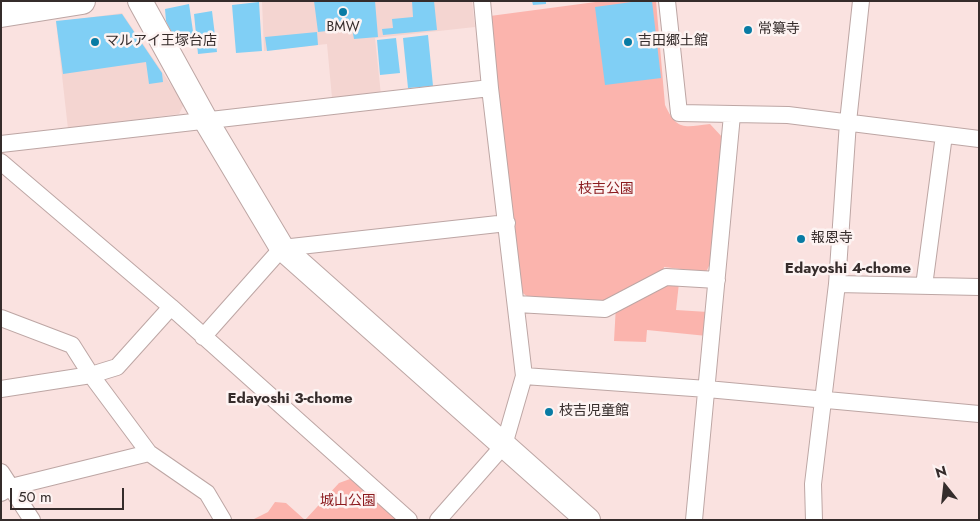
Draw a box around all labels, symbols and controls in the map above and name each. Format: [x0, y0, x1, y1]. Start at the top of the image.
marker: BMW [337, 6, 349, 18]
place label: BMW [326, 20, 360, 36]
place label: 常纂寺 [758, 22, 800, 38]
marker: 常纂寺 [742, 24, 754, 36]
place label: マルアイ王塚台店 [105, 34, 217, 50]
place label: 吉田郷土館 [638, 34, 708, 50]
marker: マルアイ王塚台店 [89, 36, 101, 48]
marker: 吉田郷土館 [622, 36, 634, 48]
park label: 枝吉公園 [578, 182, 634, 198]
place label: 報恩寺 [811, 231, 853, 247]
marker: 報恩寺 [795, 233, 807, 245]
district label: Edayoshi 4-chome [785, 260, 911, 278]
district label: Edayoshi 3-chome [227, 390, 353, 408]
place label: 枝吉児童館 [559, 404, 629, 420]
marker: 枝吉児童館 [543, 406, 555, 418]
text: N [933, 460, 949, 483]
north arrow [920, 461, 970, 511]
scale bar [12, 478, 126, 510]
text: 50 m [18, 486, 52, 508]
park label: 城山公園 [320, 494, 376, 510]

